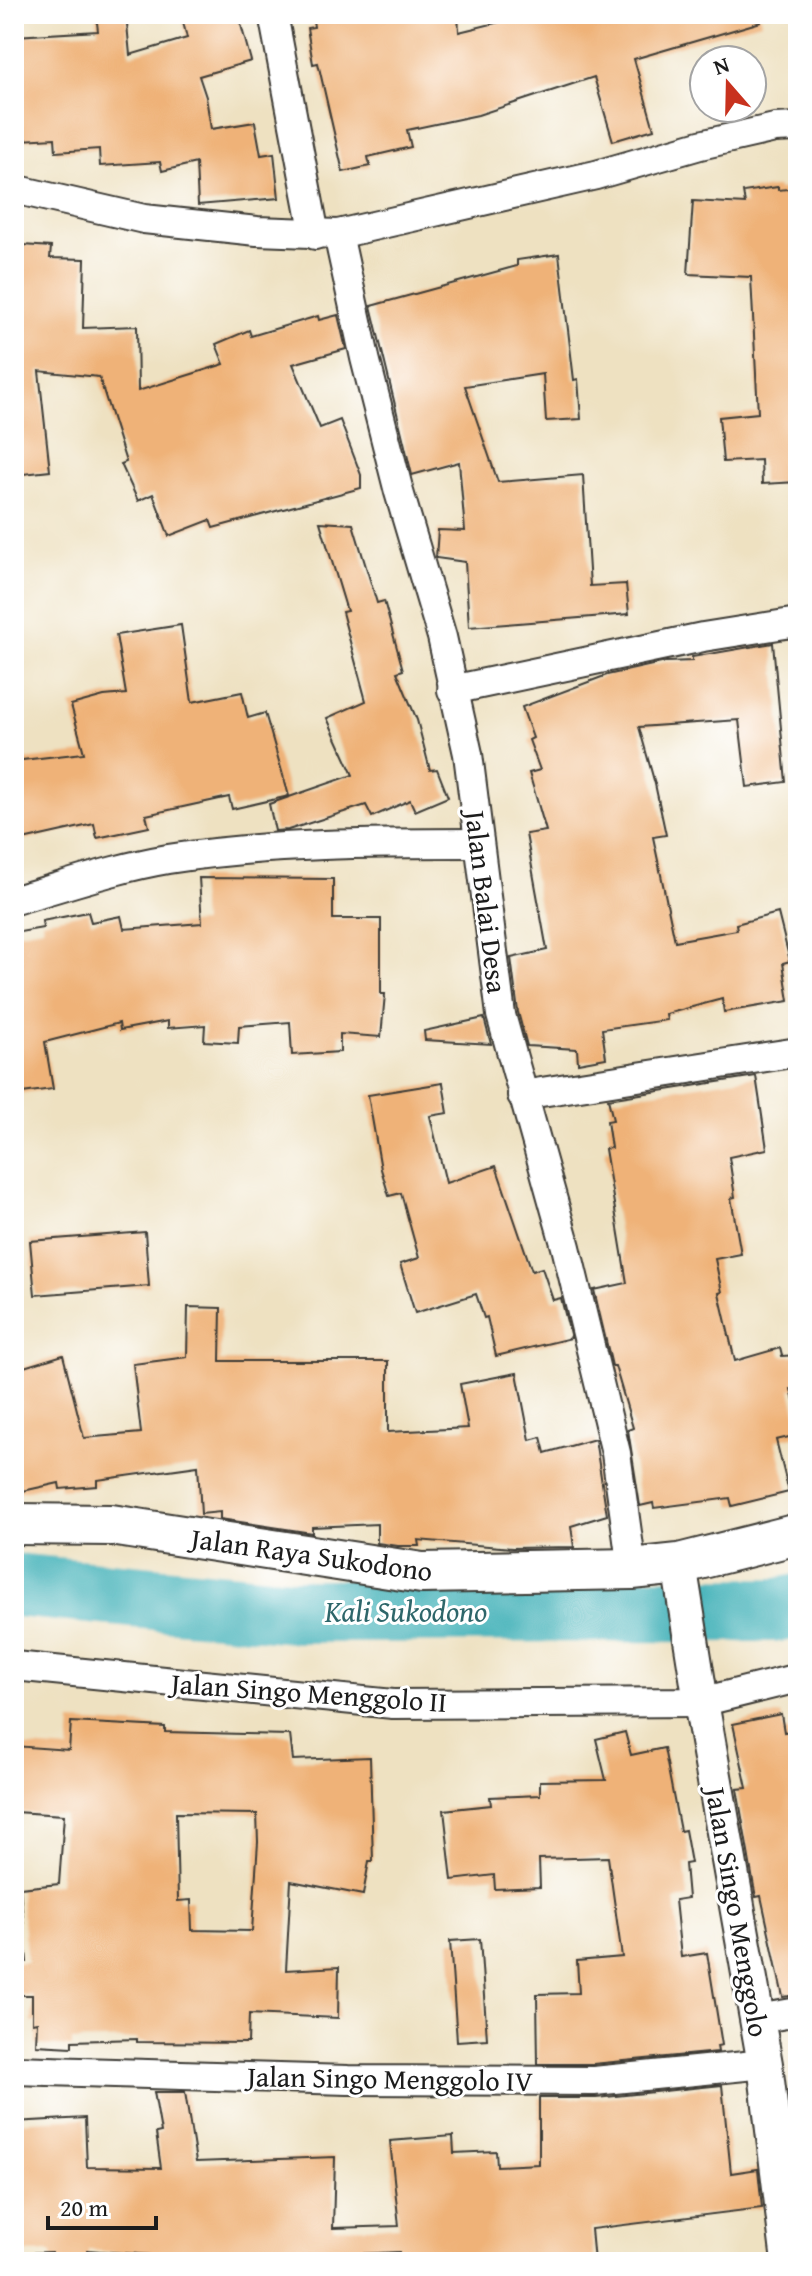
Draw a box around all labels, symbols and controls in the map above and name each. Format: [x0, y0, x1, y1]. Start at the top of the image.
north arrow [688, 44, 768, 124]
text: N [709, 48, 734, 83]
street label: Jalan Balai Desa [455, 805, 519, 996]
street label: Jalan Raya Sukodono [186, 1516, 435, 1591]
water label: Kali Sukodono [324, 1589, 487, 1633]
street label: Jalan Singo Menggolo II [167, 1662, 448, 1722]
street label: Jalan Singo Menggolo [695, 1781, 780, 2040]
street label: Jalan Singo Menggolo IV [244, 2055, 533, 2101]
scale bar [48, 2180, 156, 2230]
text: 20 m [60, 2190, 108, 2225]

